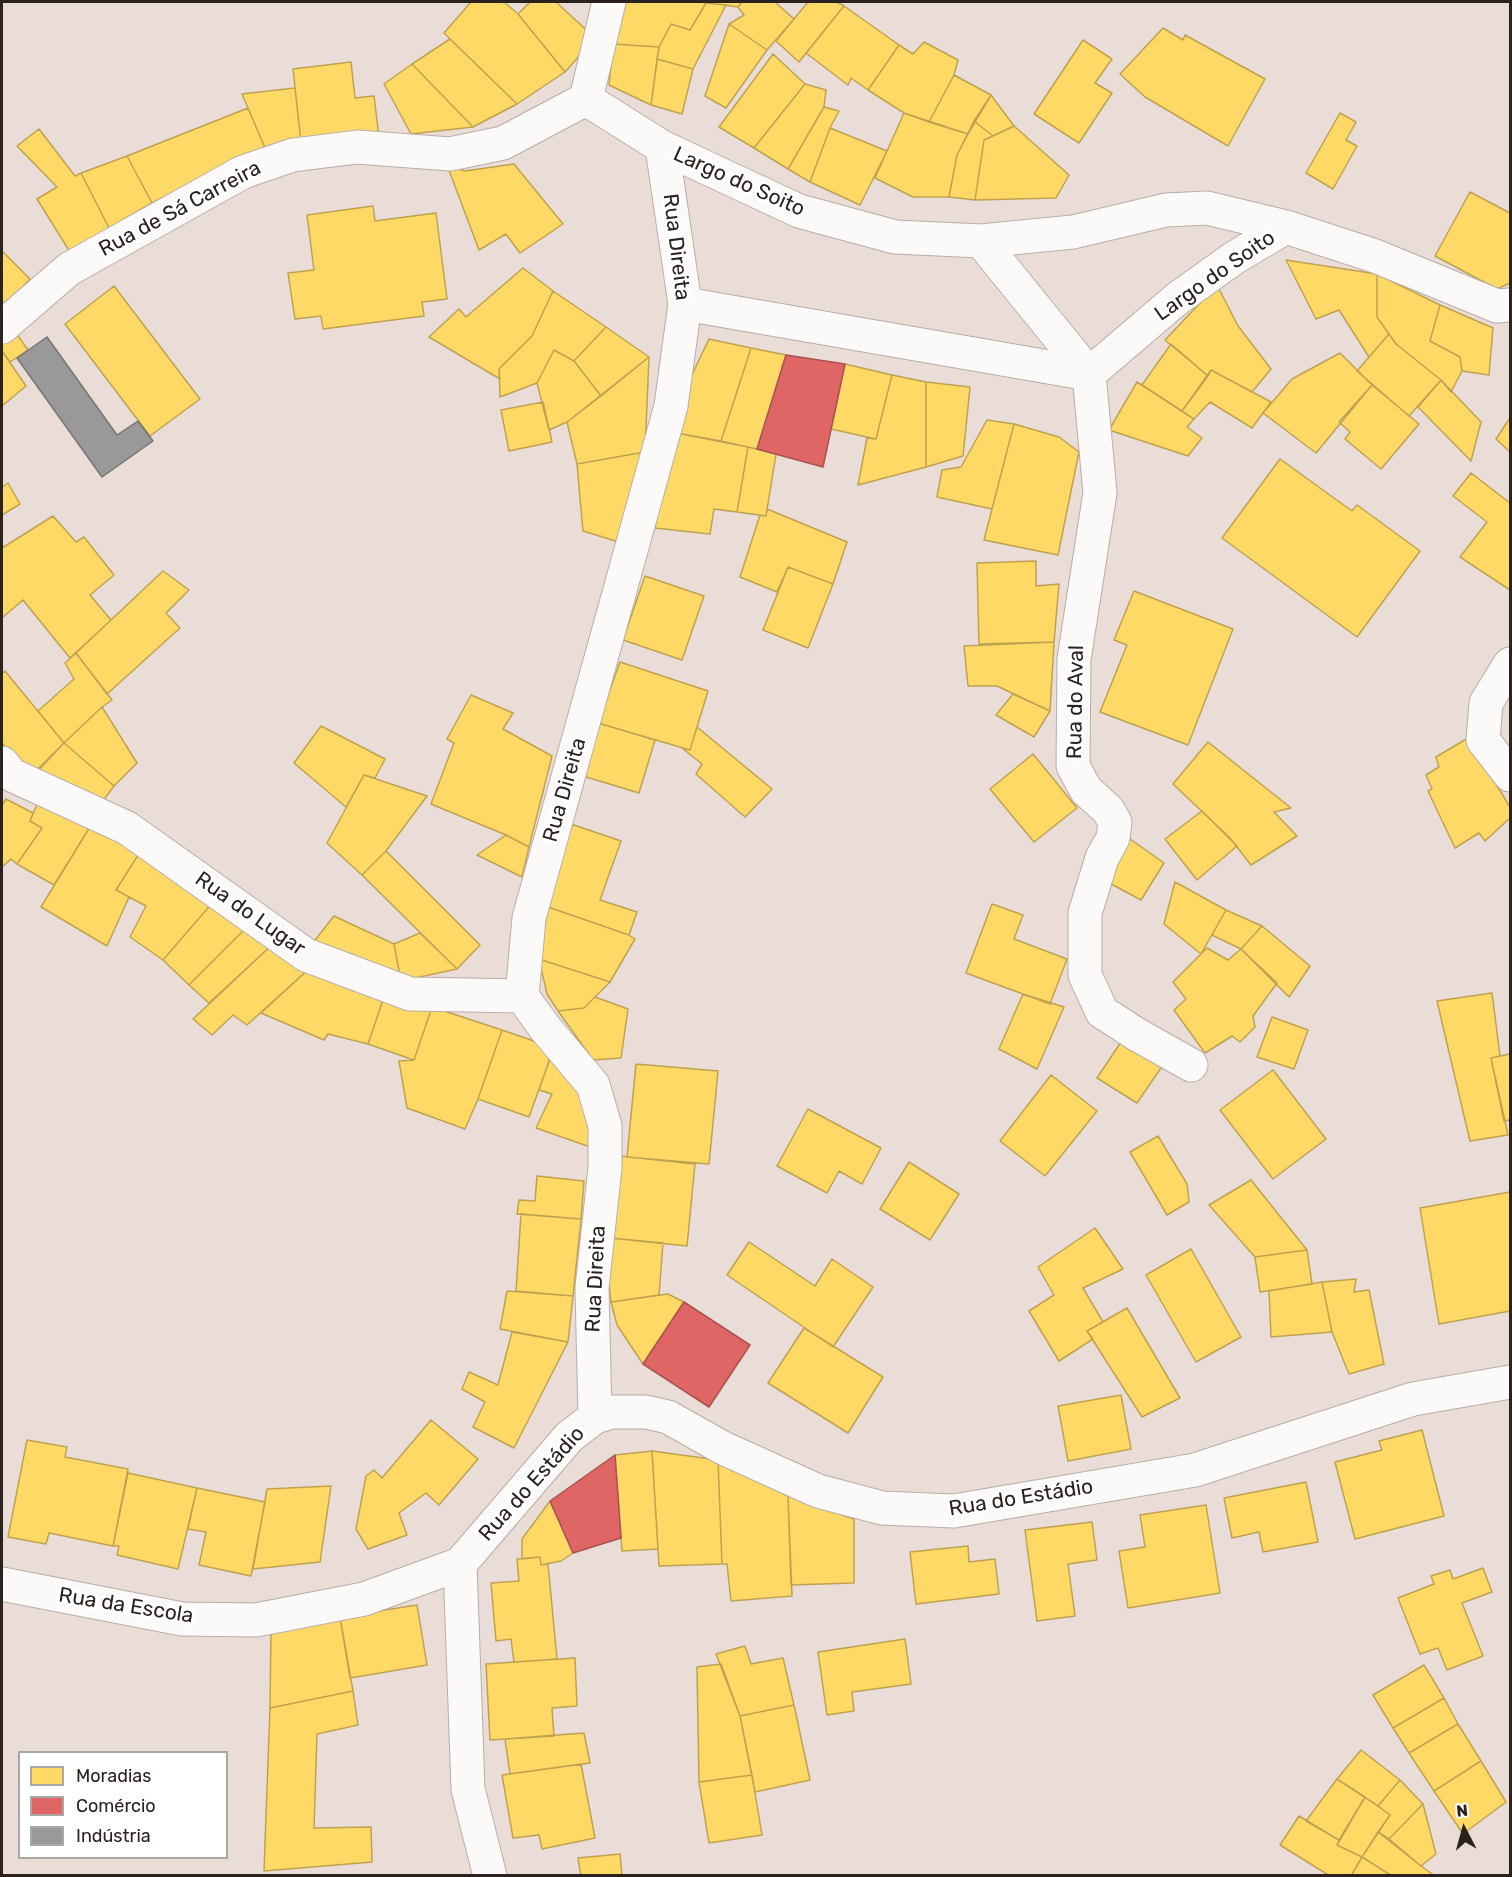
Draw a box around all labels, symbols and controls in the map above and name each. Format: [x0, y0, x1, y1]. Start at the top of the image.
street label: Largo do Soito [669, 142, 809, 222]
street label: Rua de Sá Carreira [95, 156, 265, 262]
street label: Rua Direita [657, 192, 695, 302]
street label: Largo do Soito [1150, 225, 1280, 327]
street label: Rua do Aval [1062, 645, 1090, 759]
street label: Rua Direita [538, 735, 592, 845]
street label: Rua do Lugar [190, 867, 310, 961]
street label: Rua Direita [581, 1225, 611, 1333]
street label: Rua do Estádio [474, 1421, 590, 1547]
street label: Rua do Estádio [947, 1474, 1095, 1522]
street label: Rua da Escola [57, 1583, 195, 1629]
legend [18, 1751, 228, 1859]
text: Moradias [76, 1765, 151, 1787]
text: Comércio [76, 1795, 156, 1817]
north arrow [1434, 1799, 1494, 1859]
text: N [1455, 1801, 1469, 1821]
text: Indústria [76, 1825, 151, 1847]

